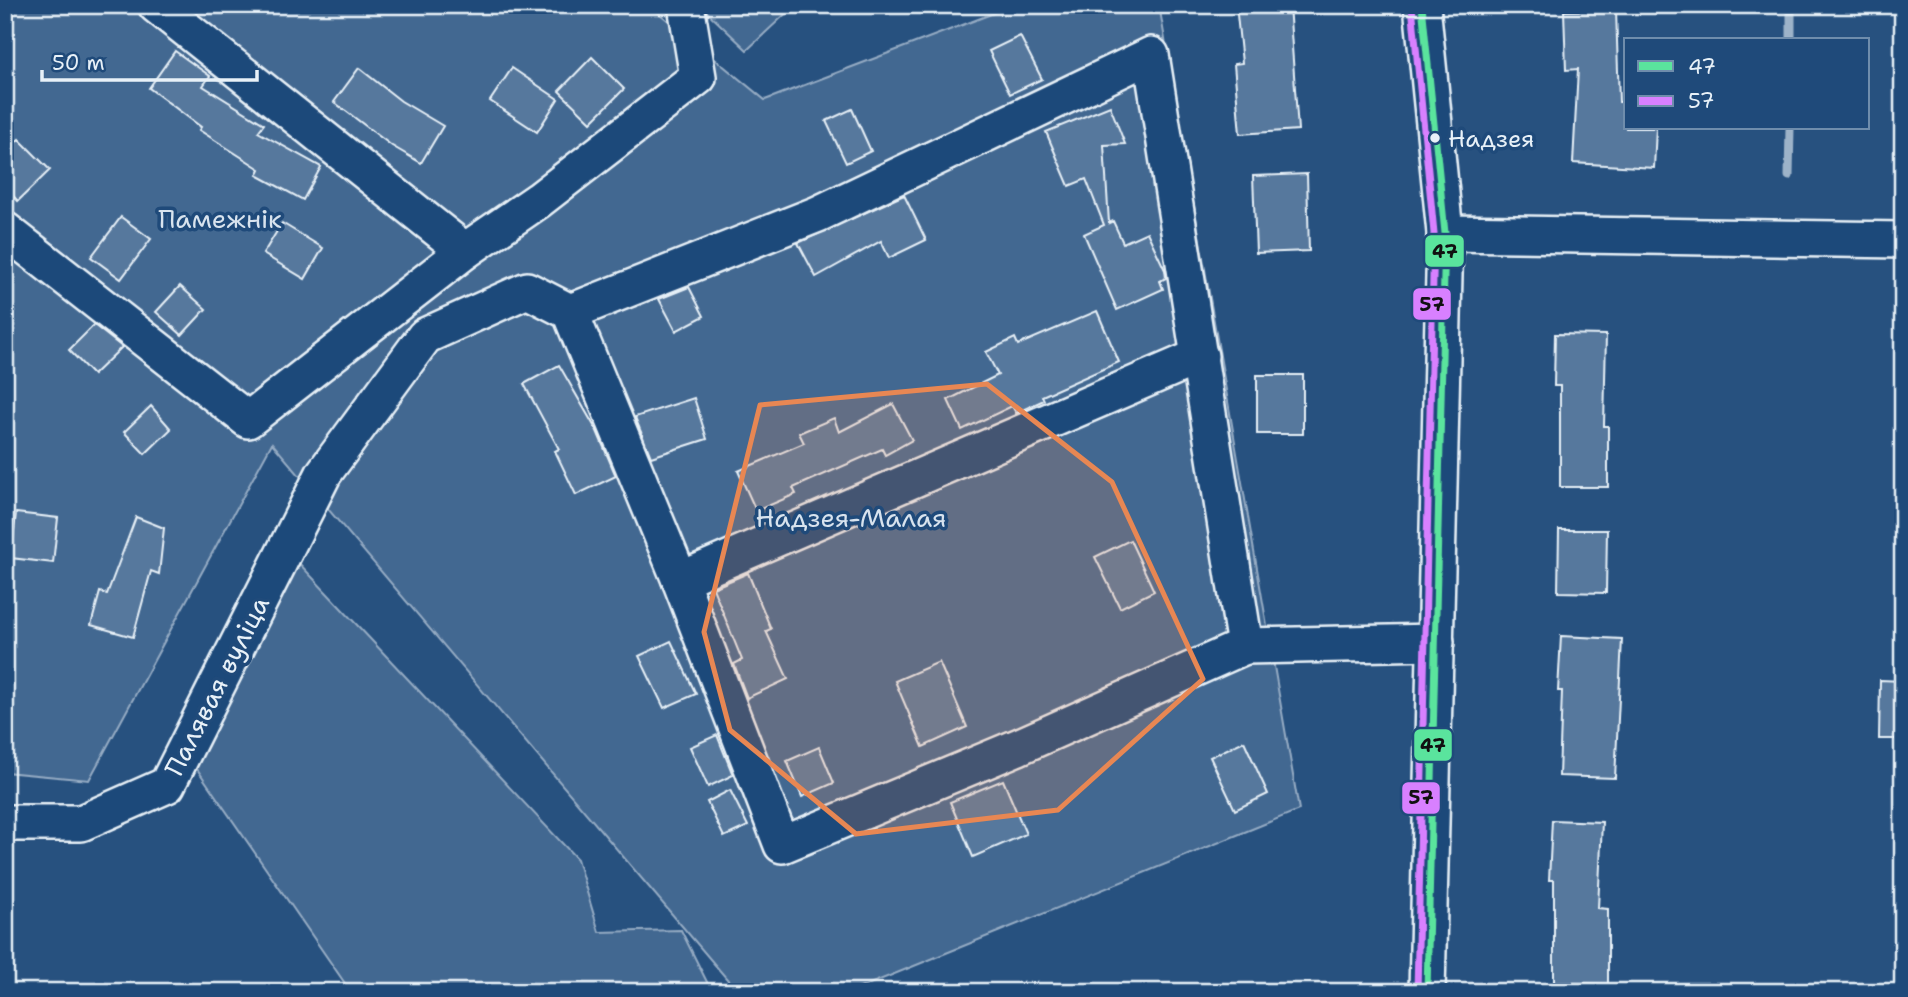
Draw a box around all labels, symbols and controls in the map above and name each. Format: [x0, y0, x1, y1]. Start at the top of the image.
scale bar [42, 38, 257, 82]
legend [1624, 38, 1870, 130]
text: 50 m [52, 49, 105, 77]
text: 47 [1688, 53, 1716, 81]
text: 57 [1688, 87, 1715, 115]
place label: Надзея [1448, 123, 1535, 155]
marker: Надзея [1428, 131, 1442, 145]
park label: Памежнік [158, 201, 282, 236]
line badge: 47 [1424, 234, 1465, 268]
text: 47 [1432, 239, 1458, 264]
line badge: 57 [1412, 287, 1452, 321]
text: 57 [1420, 292, 1444, 317]
park label: Надзея-Малая [755, 500, 947, 535]
street label: Палявая вуліца [156, 590, 277, 782]
line badge: 47 [1413, 728, 1453, 762]
text: 47 [1420, 733, 1446, 758]
line badge: 57 [1401, 781, 1441, 815]
text: 57 [1409, 785, 1433, 810]

